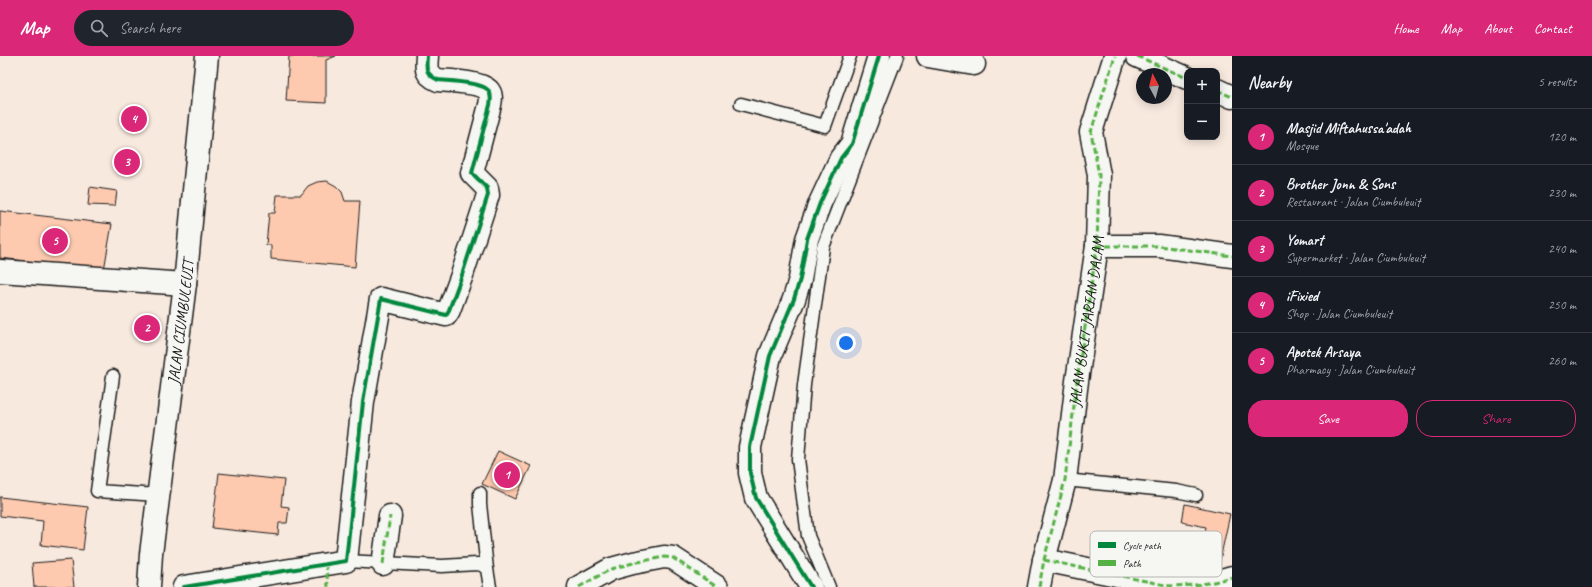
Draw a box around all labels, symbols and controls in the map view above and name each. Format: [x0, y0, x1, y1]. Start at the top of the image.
search box [74, 10, 354, 46]
text: Map [20, 16, 50, 40]
icon: search [88, 17, 110, 39]
text: Search here [120, 19, 181, 38]
text: Home [1393, 20, 1419, 37]
text: Map [1441, 20, 1462, 37]
text: About [1484, 20, 1512, 37]
text: Contact [1534, 20, 1572, 37]
north arrow [1136, 68, 1172, 104]
map controls [1184, 68, 1220, 140]
button: + [1184, 68, 1220, 104]
text: Nearby [1248, 72, 1291, 93]
text: 5 results [1538, 74, 1576, 90]
pin: 4 [121, 104, 147, 134]
button: − [1184, 104, 1220, 140]
text: Masjid Miftahussa'adah [1286, 119, 1411, 138]
text: 1 [1258, 129, 1264, 145]
text: 120 m [1548, 129, 1576, 145]
text: Mosque [1286, 138, 1318, 154]
pin: 3 [114, 147, 140, 177]
text: Brother Jonn & Sons [1286, 175, 1395, 194]
text: 2 [1258, 185, 1264, 201]
text: 230 m [1548, 185, 1576, 201]
text: Restaurant · Jalan Ciumbuleuit [1286, 194, 1420, 210]
pin: 5 [42, 226, 68, 256]
text: Yomart [1286, 231, 1323, 250]
street label: JALAN BUKIT JARIAN DALAM [1065, 234, 1108, 409]
text: 3 [1258, 241, 1264, 257]
text: 240 m [1548, 241, 1576, 257]
text: Supermarket · Jalan Ciumbuleuit [1286, 250, 1425, 266]
street label: JALAN CIUMBULEUIT [163, 255, 199, 387]
text: iFixied [1286, 287, 1318, 306]
text: 4 [1258, 297, 1264, 313]
text: 250 m [1548, 297, 1576, 313]
text: Shop · Jalan Ciumbuleuit [1286, 306, 1392, 322]
pin: 2 [134, 313, 160, 343]
your location [836, 333, 856, 353]
text: Apotek Arsaya [1286, 343, 1360, 362]
text: 5 [1258, 353, 1264, 369]
text: 260 m [1548, 353, 1576, 369]
text: Pharmacy · Jalan Ciumbuleuit [1286, 362, 1414, 378]
button: Save [1248, 400, 1408, 437]
button: Share [1416, 400, 1576, 437]
pin: 1 [494, 460, 520, 490]
legend [1090, 531, 1222, 577]
text: Cycle path [1123, 538, 1162, 552]
text: Path [1123, 556, 1142, 570]

